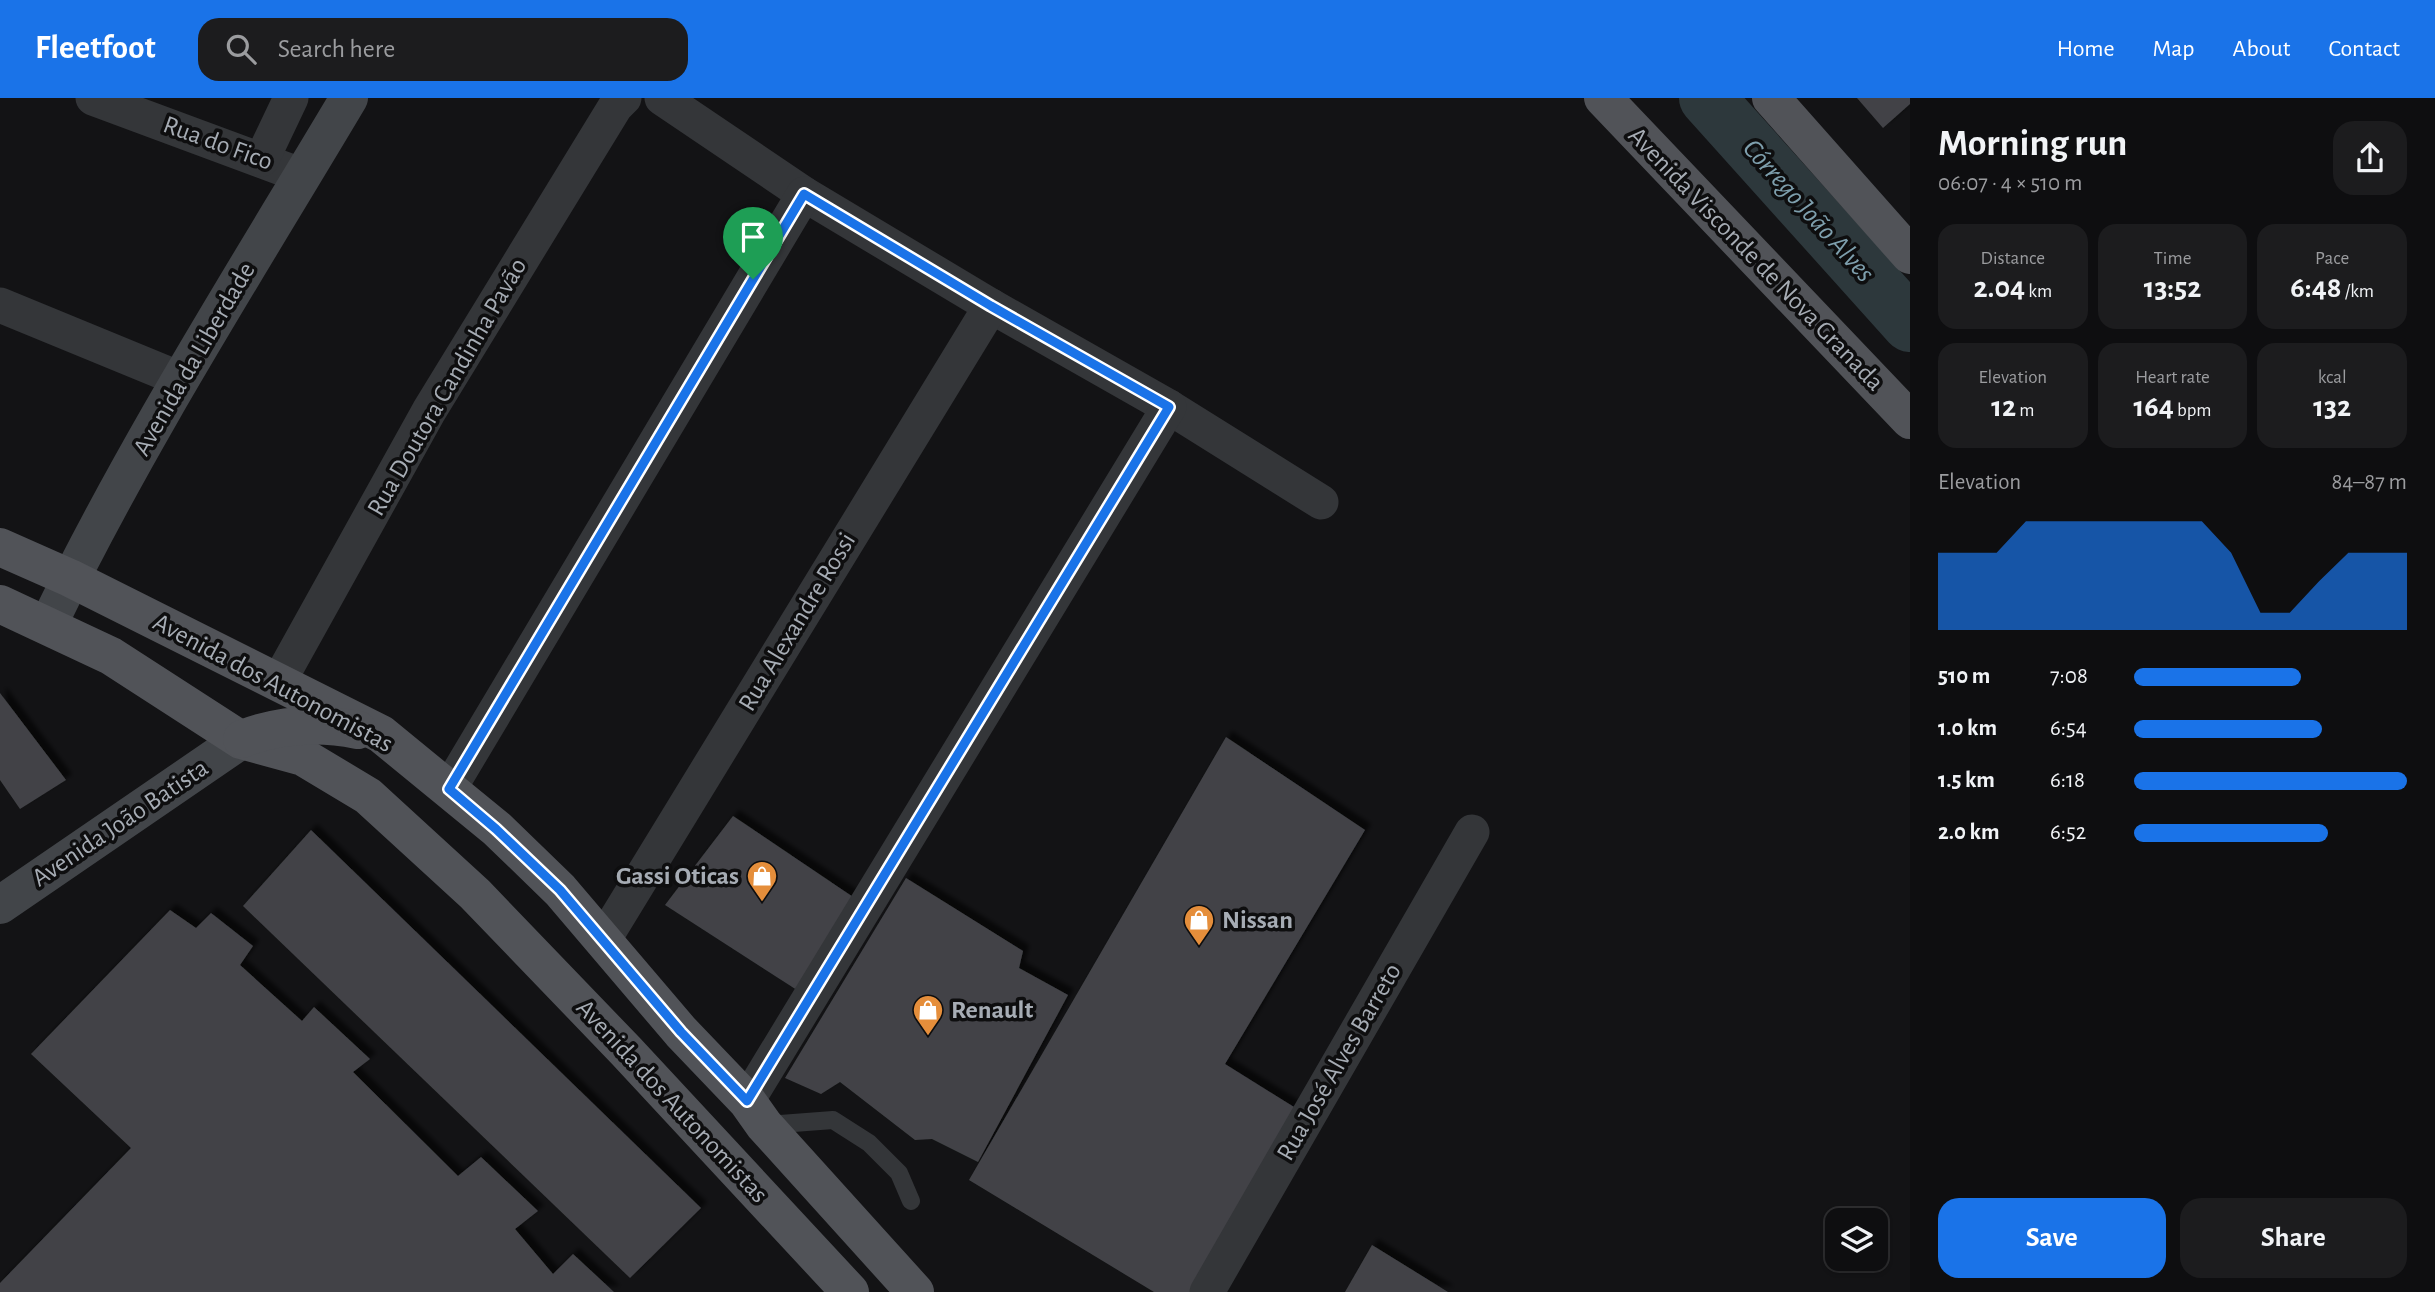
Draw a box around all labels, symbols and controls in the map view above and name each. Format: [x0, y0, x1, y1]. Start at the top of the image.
search box [198, 18, 688, 81]
icon: search [222, 30, 260, 68]
text: Fleetfoot [35, 32, 156, 65]
text: Search here [278, 36, 395, 62]
text: Home [2057, 37, 2115, 61]
text: Map [2153, 37, 2195, 61]
text: About [2233, 37, 2290, 61]
text: Contact [2328, 37, 2400, 61]
street label: Rua do Fico [160, 111, 276, 175]
button: share [2333, 121, 2407, 195]
street label: Avenida Visconde de Nova Granada [1623, 122, 1889, 396]
text: Morning run [1938, 125, 2127, 163]
water label: Córrego João Alves [1737, 134, 1879, 288]
text: 06:07 · 4 × 510 m [1938, 172, 2082, 195]
pin [723, 207, 783, 279]
icon: arrive [734, 218, 772, 256]
text: Distance [1981, 249, 2045, 268]
text: Time [2154, 249, 2191, 268]
text: Pace [2315, 249, 2349, 268]
street label: Rua Doutora Candinha Pavão [363, 254, 531, 520]
street label: Avenida da Liberdade [128, 258, 260, 460]
text: 2.04 [1973, 273, 2025, 303]
text: 13:52 [2144, 273, 2201, 303]
text: 6:48 [2290, 273, 2342, 303]
text: km [2025, 282, 2052, 301]
text: /km [2342, 282, 2374, 301]
text: Elevation [1978, 368, 2047, 387]
text: Heart rate [2135, 368, 2210, 387]
text: kcal [2318, 368, 2347, 387]
text: 12 [1991, 392, 2016, 422]
text: 164 [2134, 392, 2174, 422]
text: 132 [2313, 392, 2351, 422]
text: m [2016, 401, 2034, 420]
text: bpm [2174, 401, 2211, 420]
text: Elevation [1938, 471, 2021, 494]
text: 84–87 m [2331, 471, 2407, 494]
street label: Rua Alexandre Rossi [734, 528, 860, 716]
street label: Avenida dos Autonomistas [149, 609, 397, 757]
text: 510 m [1938, 665, 1990, 688]
text: 7:08 [2050, 665, 2088, 688]
text: 1.0 km [1938, 717, 1997, 740]
text: 6:54 [2050, 717, 2087, 740]
street label: Avenida João Batista [27, 754, 213, 892]
text: 1.5 km [1938, 769, 1995, 792]
text: 6:18 [2050, 769, 2085, 792]
text: 2.0 km [1938, 821, 2000, 844]
text: 6:52 [2050, 821, 2086, 844]
shop icon: Gassi Oticas [745, 859, 779, 903]
place label: Gassi Oticas [616, 863, 739, 889]
shop icon: Nissan [1182, 903, 1216, 947]
place label: Nissan [1222, 907, 1293, 933]
street label: Rua José Alves Barreto [1272, 959, 1406, 1165]
shop icon: Renault [911, 993, 945, 1037]
street label: Avenida dos Autonomistas [571, 994, 773, 1208]
place label: Renault [951, 997, 1033, 1023]
button: Save [1938, 1198, 2166, 1278]
button: Share [2180, 1198, 2407, 1278]
map controls [1825, 1208, 1888, 1271]
button: layers [1825, 1208, 1888, 1271]

